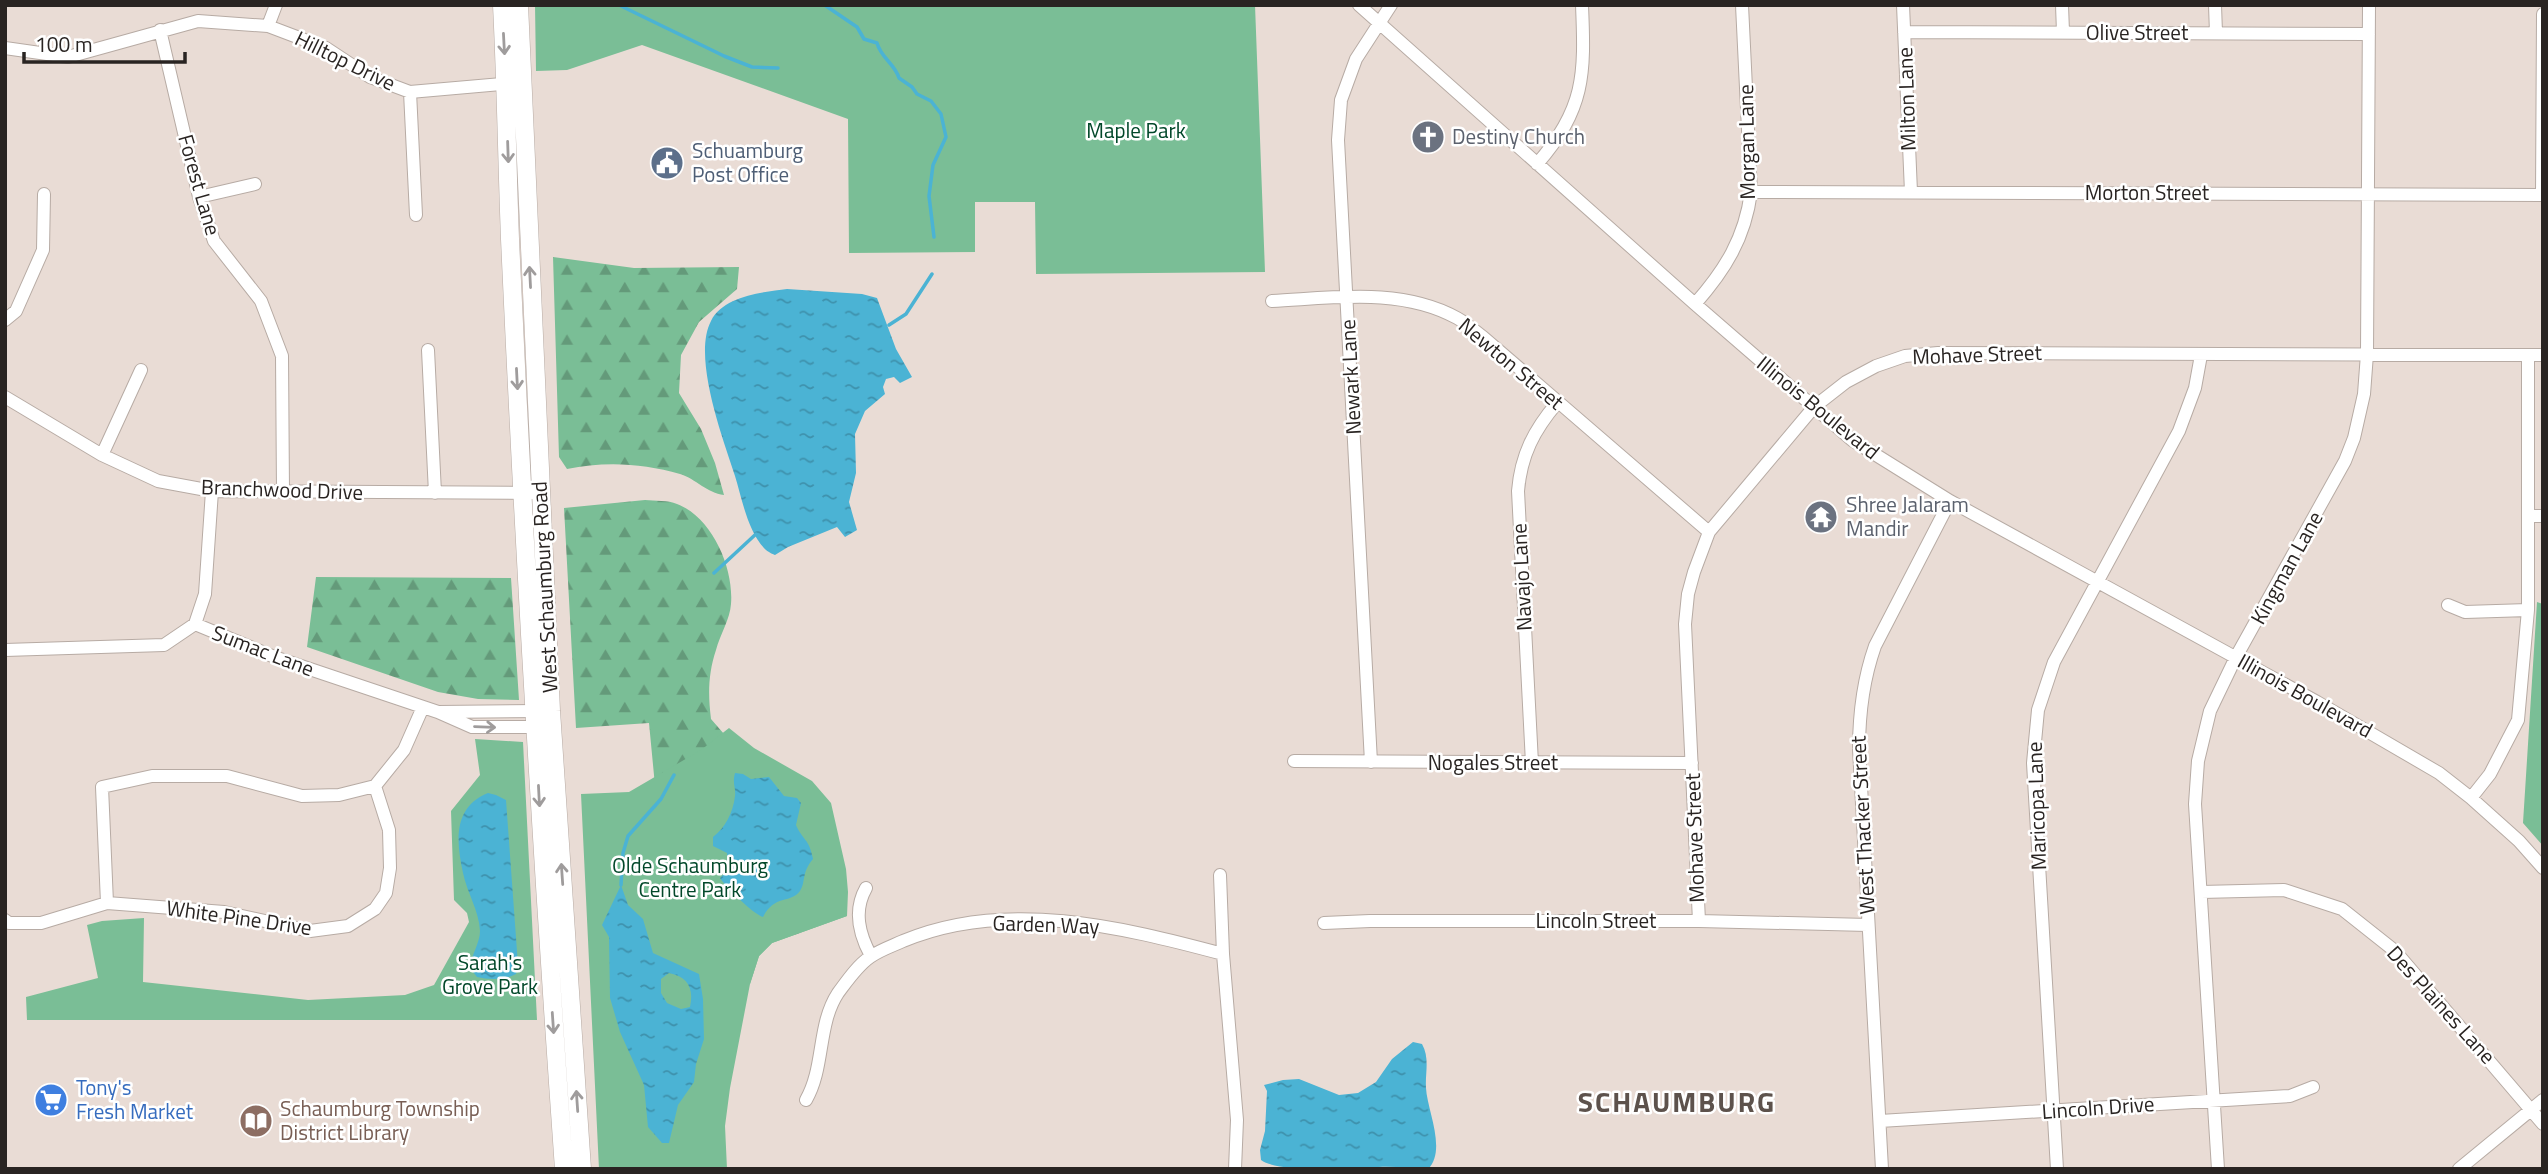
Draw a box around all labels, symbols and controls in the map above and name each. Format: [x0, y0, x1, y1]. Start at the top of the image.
street label: Olive Street [2086, 16, 2189, 48]
scale bar [24, 21, 186, 65]
street label: Hilltop Drive [290, 22, 401, 98]
text: 100 m [35, 28, 92, 60]
one-way arrow [498, 33, 511, 55]
street label: Milton Lane [1888, 47, 1924, 152]
street label: Morgan Lane [1729, 84, 1763, 200]
park label: Maple Park [1086, 114, 1186, 146]
church icon: Destiny Church [1409, 118, 1447, 156]
place label: Destiny Church [1452, 120, 1585, 152]
street label: Forest Lane [170, 131, 230, 239]
place label: Schuamburg Post Office [692, 134, 803, 190]
one-way arrow [501, 140, 515, 163]
public building icon: Schuamburg Post Office [648, 144, 686, 182]
street label: Morton Street [2085, 176, 2210, 208]
one-way arrow [524, 266, 537, 289]
street label: Newton Street [1452, 309, 1572, 417]
street label: Newark Lane [1331, 319, 1369, 436]
street label: Mohave Street [1912, 336, 2043, 372]
street label: Illinois Boulevard [1750, 348, 1887, 467]
one-way arrow [511, 367, 524, 390]
street label: Branchwood Drive [200, 470, 364, 508]
street label: West Schaumburg Road [522, 480, 566, 694]
place label: Shree Jalaram Mandir [1846, 488, 1969, 544]
temple icon: Shree Jalaram Mandir [1802, 498, 1840, 536]
street label: Kingman Lane [2242, 505, 2330, 630]
street label: Navajo Lane [1502, 522, 1540, 632]
street label: Sumac Lane [208, 616, 319, 684]
street label: Illinois Boulevard [2232, 645, 2379, 745]
one-way arrow [473, 721, 496, 734]
street label: West Thacker Street [1841, 734, 1883, 915]
street label: Maricopa Lane [2018, 741, 2054, 871]
street label: Nogales Street [1428, 746, 1559, 778]
street label: Mohave Street [1676, 772, 1712, 903]
one-way arrow [533, 784, 546, 806]
park label: Olde Schaumburg Centre Park [612, 849, 768, 905]
one-way arrow [555, 862, 568, 885]
street label: White Pine Drive [164, 891, 314, 943]
street label: Lincoln Street [1536, 904, 1657, 936]
street label: Garden Way [992, 906, 1100, 942]
street label: Des Plaines Lane [2380, 938, 2504, 1071]
park label: Sarah's Grove Park [442, 946, 538, 1002]
one-way arrow [547, 1011, 560, 1033]
place label: Tony's Fresh Market [76, 1071, 194, 1127]
district label: SCHAUMBURG [1578, 1080, 1776, 1123]
supermarket icon: Tony's Fresh Market [32, 1081, 70, 1119]
street label: Lincoln Drive [2041, 1087, 2155, 1127]
one-way arrow [570, 1090, 583, 1112]
place label: Schaumburg Township District Library [280, 1092, 480, 1148]
library icon: Schaumburg Township District Library [237, 1102, 275, 1140]

